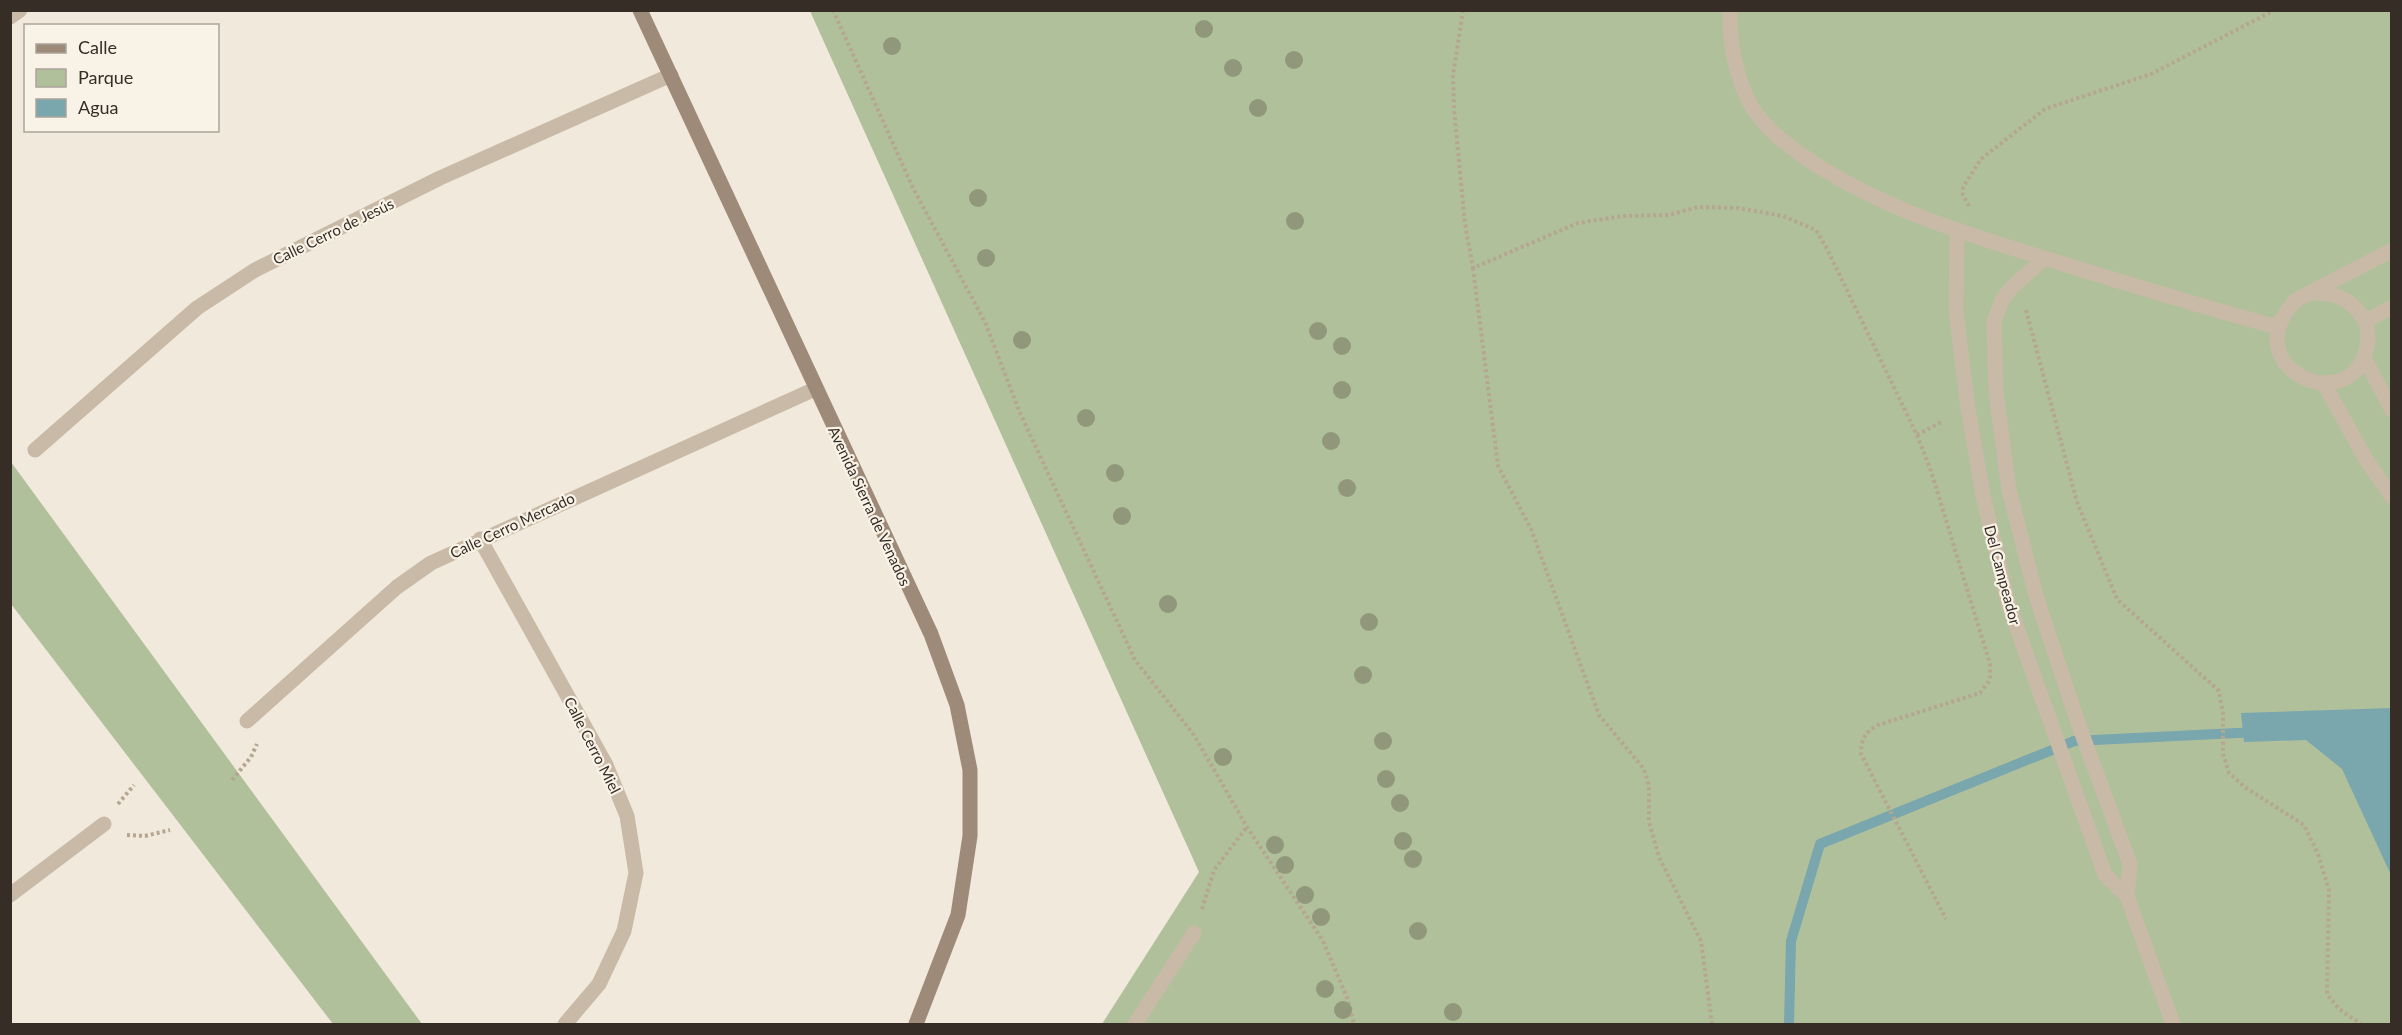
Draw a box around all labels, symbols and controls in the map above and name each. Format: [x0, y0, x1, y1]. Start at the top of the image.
legend [24, 24, 219, 132]
text: Calle [78, 36, 117, 58]
text: Parque [78, 66, 133, 88]
text: Agua [78, 96, 119, 118]
street label: Calle Cerro de Jesús [270, 194, 396, 268]
street label: Avenida Sierra de Venados [825, 423, 915, 589]
street label: Calle Cerro Mercado [447, 488, 577, 562]
street label: Del Campeador [1981, 523, 2025, 627]
street label: Calle Cerro Miel [561, 694, 625, 796]

